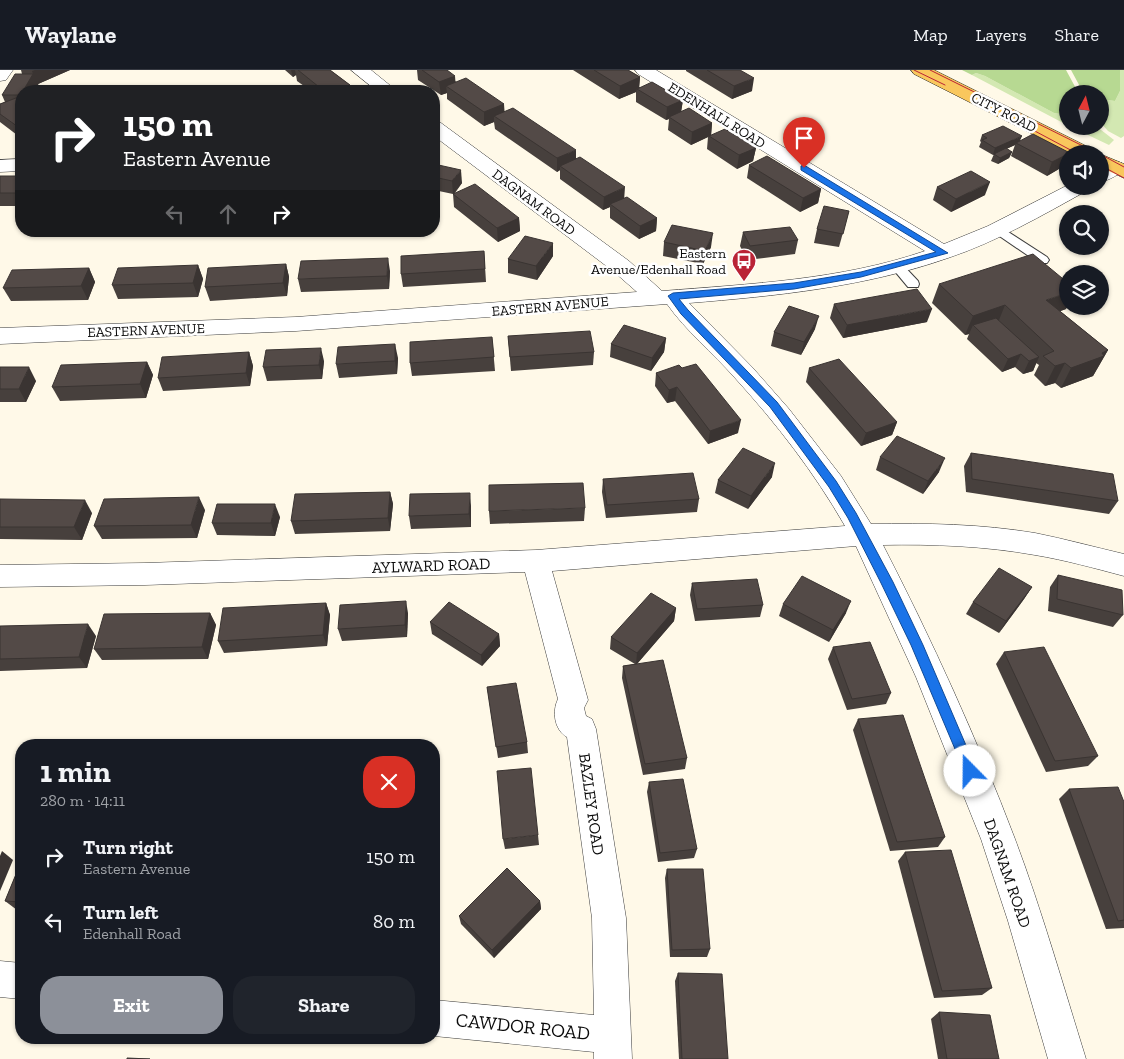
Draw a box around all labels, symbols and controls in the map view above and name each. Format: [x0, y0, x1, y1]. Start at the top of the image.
text: Waylane [25, 20, 116, 49]
text: Map [913, 24, 948, 46]
text: Layers [976, 24, 1027, 46]
text: Share [1055, 24, 1099, 46]
street label: EDENHALL ROAD [665, 79, 769, 152]
north arrow [1059, 85, 1109, 135]
map controls [1059, 85, 1109, 315]
street label: CITY ROAD [968, 89, 1039, 136]
text: 150 m [123, 103, 213, 145]
icon: right [40, 105, 105, 170]
pin [783, 117, 825, 168]
icon: arrive [790, 124, 818, 152]
text: Eastern Avenue [123, 145, 271, 172]
button: sound [1059, 145, 1109, 195]
street label: DAGNAM ROAD [489, 166, 579, 239]
icon: left [161, 200, 189, 228]
icon: ahead [214, 200, 242, 228]
icon: right [267, 200, 295, 228]
button: search [1059, 205, 1109, 255]
place label: Eastern Avenue/Edenhall Road [591, 245, 726, 278]
bus stop icon: Eastern Avenue/Edenhall Road [731, 248, 757, 282]
button: layers [1059, 265, 1109, 315]
street label: EASTERN AVENUE [491, 293, 609, 320]
street label: EASTERN AVENUE [87, 320, 205, 341]
street label: AYLWARD ROAD [371, 554, 491, 577]
position arrow [943, 744, 995, 796]
street label: BAZLEY ROAD [575, 752, 608, 856]
text: 1 min [40, 754, 111, 790]
button: close [363, 756, 415, 808]
text: 280 m · 14:11 [40, 791, 125, 810]
street label: DAGNAM ROAD [980, 816, 1035, 930]
text: Turn right [83, 836, 173, 859]
icon: right [40, 843, 68, 871]
text: 150 m [366, 845, 415, 868]
text: Eastern Avenue [83, 859, 190, 878]
text: Turn left [83, 901, 158, 924]
icon: left [40, 908, 68, 936]
text: 80 m [373, 910, 415, 933]
text: Edenhall Road [83, 924, 181, 943]
button: Exit [40, 976, 223, 1034]
button: Share [233, 976, 415, 1034]
street label: CAWDOR ROAD [455, 1008, 591, 1045]

